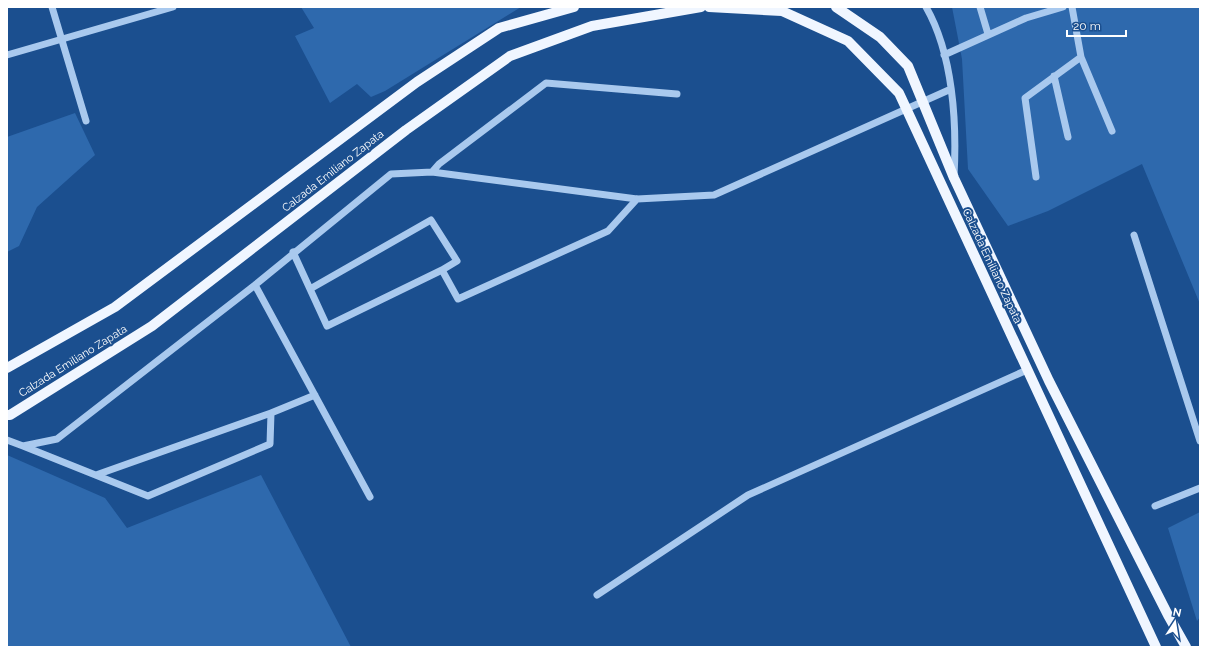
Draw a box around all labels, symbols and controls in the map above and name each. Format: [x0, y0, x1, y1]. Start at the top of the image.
scale bar [1067, 12, 1126, 38]
text: 20 m [1073, 19, 1101, 33]
street label: Calzada Emiliano Zapata [280, 127, 386, 215]
street label: Calzada Emiliano Zapata [960, 207, 1024, 325]
street label: Calzada Emiliano Zapata [16, 322, 130, 400]
north arrow [1155, 602, 1195, 642]
text: N [1172, 605, 1182, 620]

